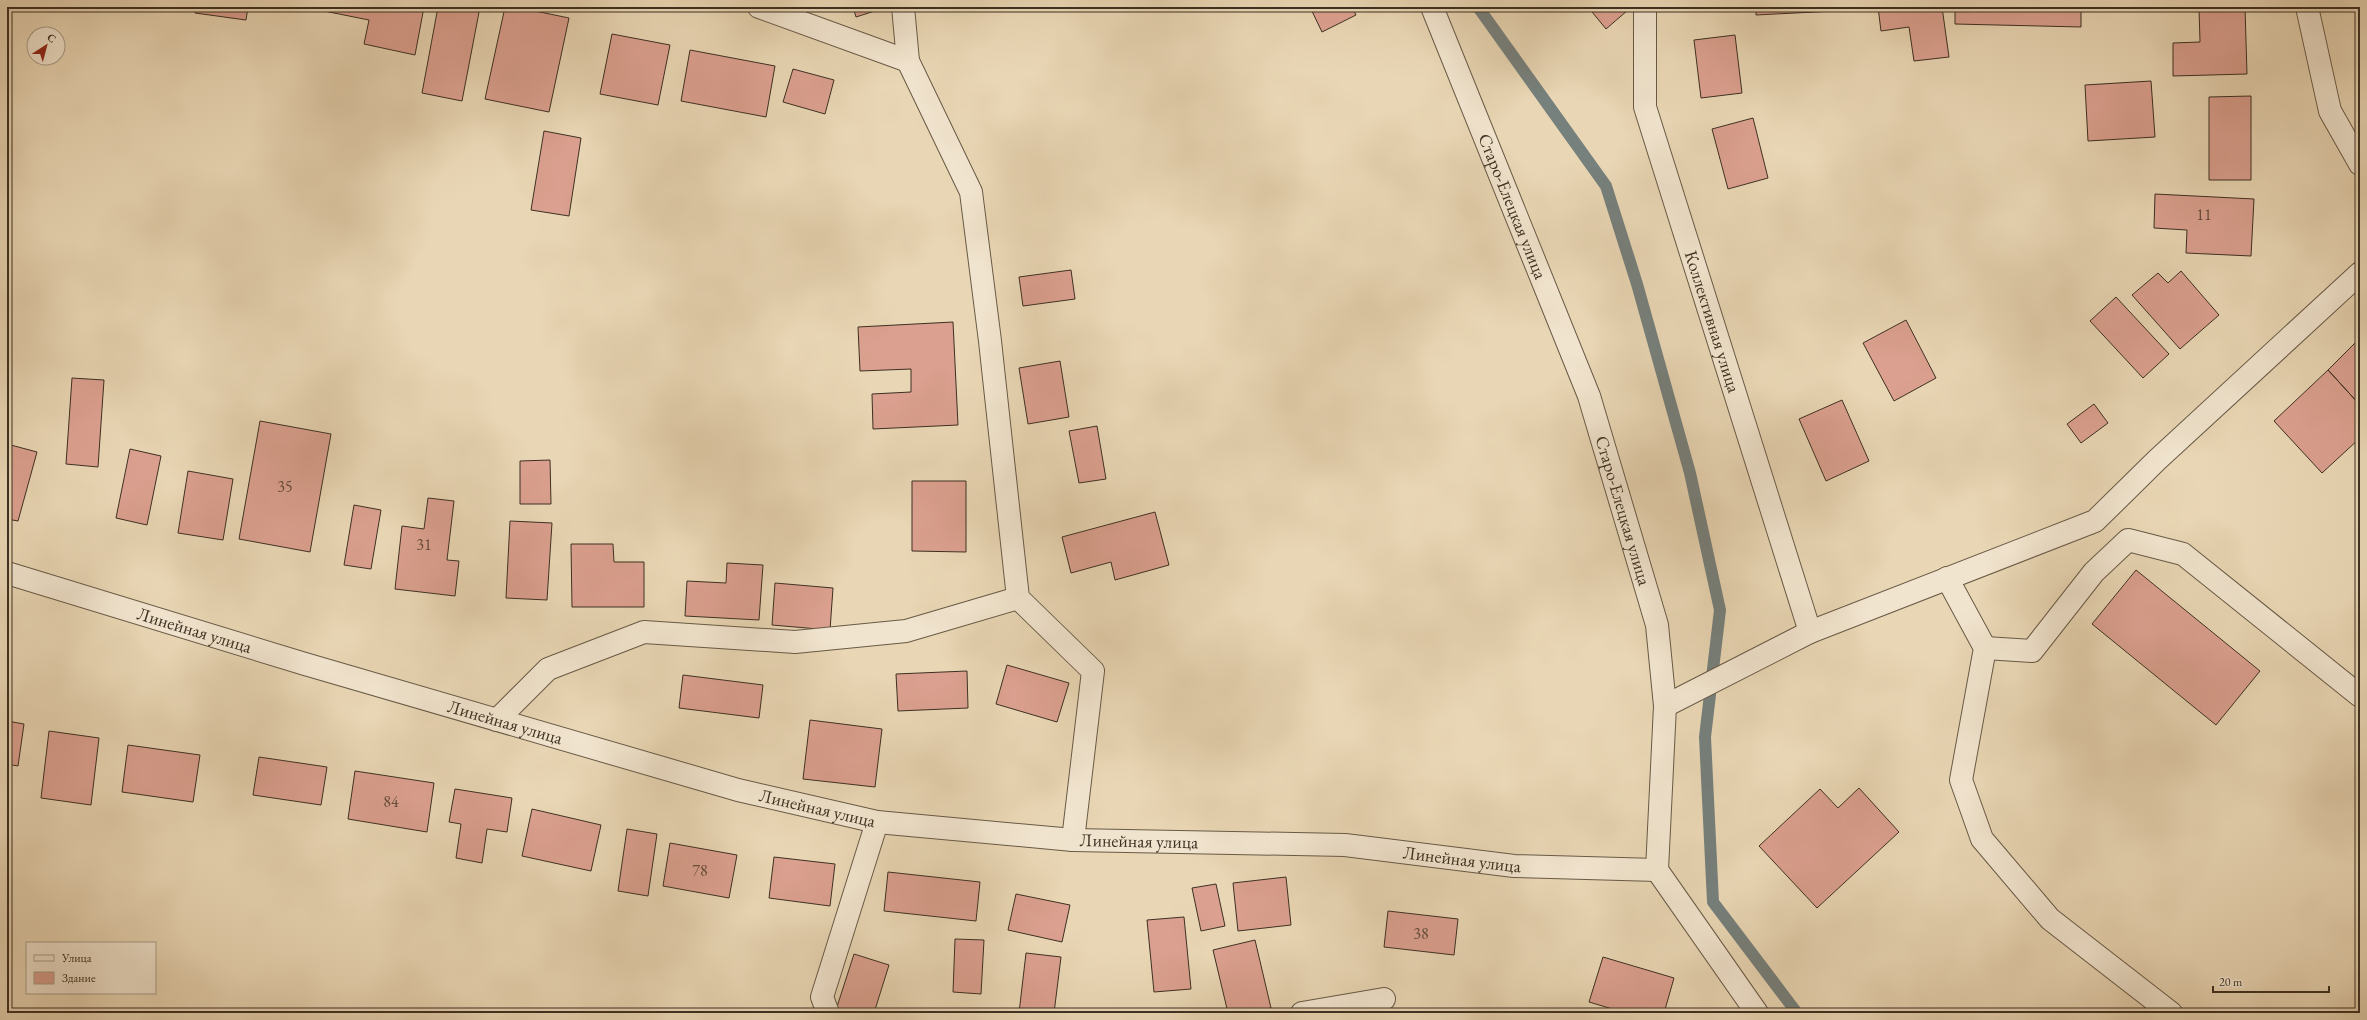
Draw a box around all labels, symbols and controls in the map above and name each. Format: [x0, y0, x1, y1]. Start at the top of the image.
north arrow [26, 26, 66, 66]
text: С [45, 30, 59, 46]
street label: Старо-Елецкая улица [1473, 130, 1553, 283]
house number: 11 [2196, 204, 2212, 225]
street label: Коллективная улица [1680, 248, 1746, 396]
street label: Старо-Елецкая улица [1590, 433, 1657, 589]
house number: 35 [277, 476, 293, 497]
house number: 31 [416, 534, 432, 555]
street label: Линейная улица [135, 601, 255, 658]
street label: Линейная улица [445, 694, 566, 750]
street label: Линейная улица [757, 783, 879, 832]
house number: 84 [383, 791, 399, 812]
street label: Линейная улица [1080, 828, 1199, 853]
street label: Линейная улица [1402, 840, 1522, 877]
house number: 78 [692, 860, 708, 881]
house number: 38 [1413, 923, 1429, 944]
legend [26, 942, 156, 994]
text: Улица [61, 950, 92, 966]
scale bar [2213, 968, 2329, 994]
text: Здание [62, 970, 96, 986]
text: 20 m [2219, 974, 2243, 990]

